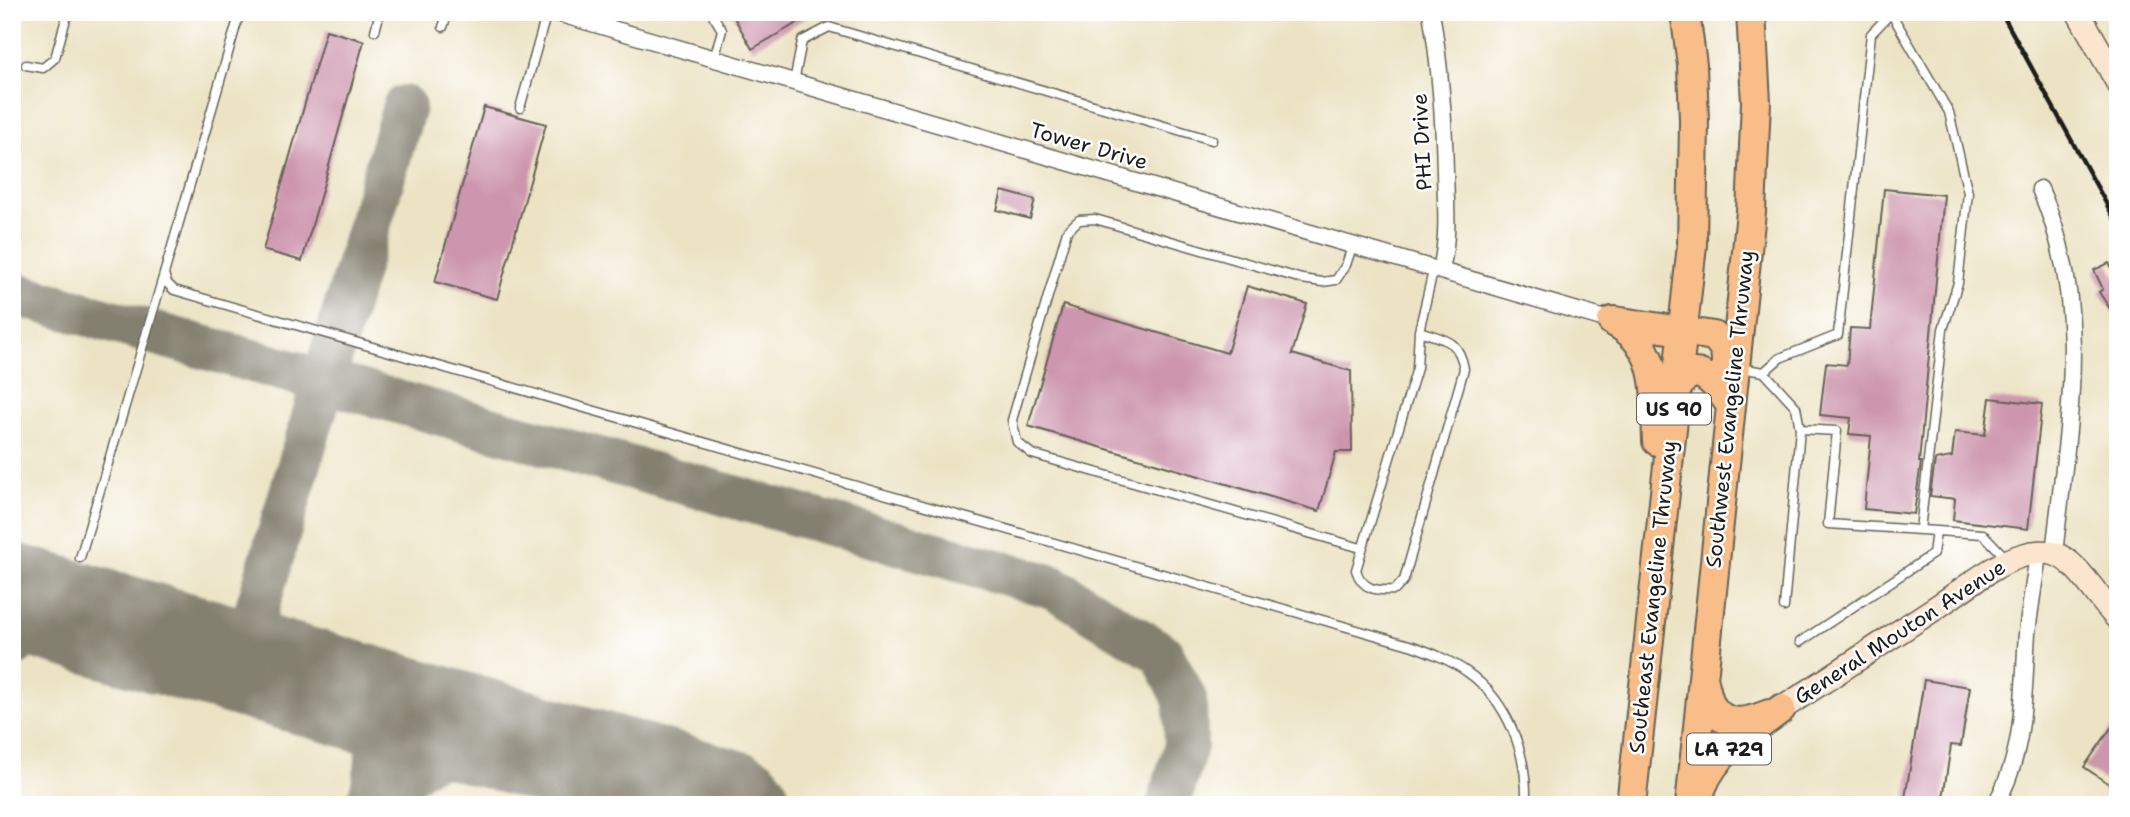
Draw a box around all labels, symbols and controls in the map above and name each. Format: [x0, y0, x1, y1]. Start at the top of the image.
street label: PHI Drive [1405, 93, 1439, 191]
street label: Tower Drive [1027, 116, 1151, 176]
street label: Southwest Evangeline Thruway [1699, 249, 1761, 569]
road number: US 90 [1637, 394, 1711, 424]
street label: Southeast Evangeline Thruway [1623, 439, 1683, 755]
street label: General Mouton Avenue [1789, 553, 2011, 711]
road number: LA 729 [1687, 734, 1771, 764]

